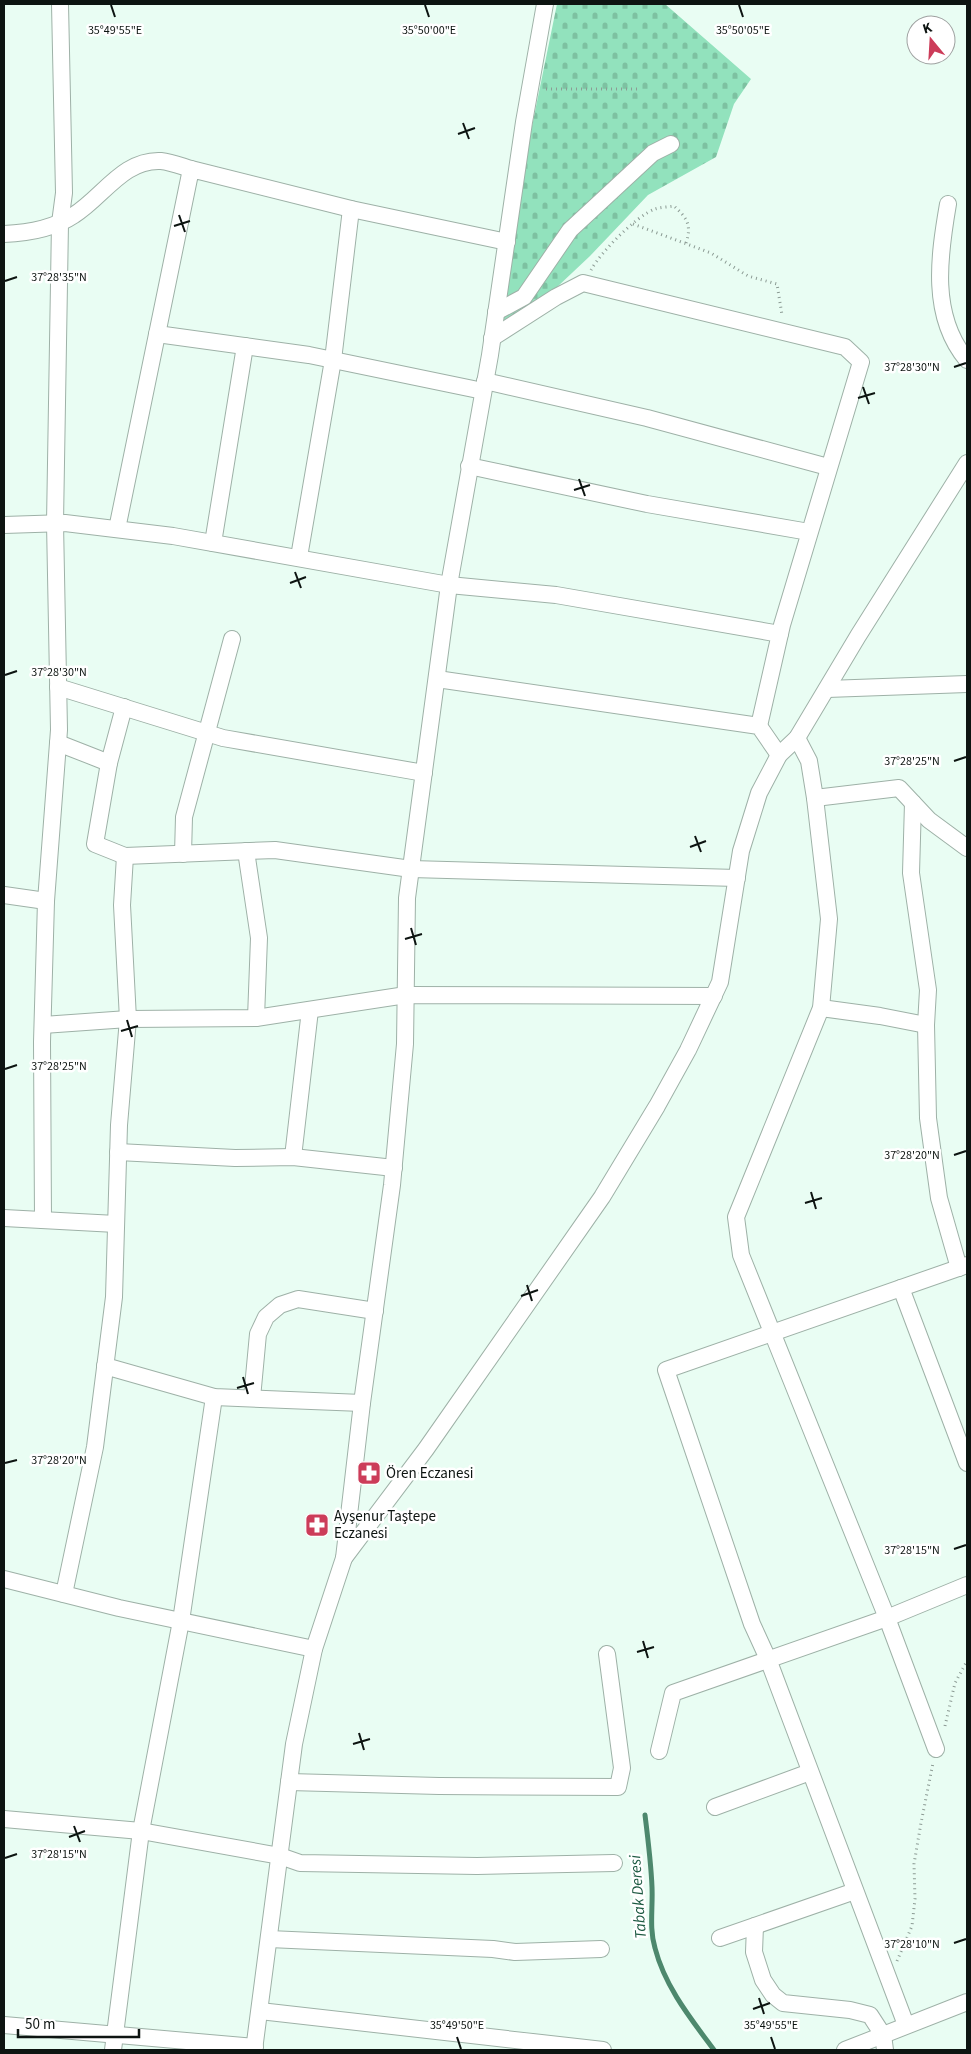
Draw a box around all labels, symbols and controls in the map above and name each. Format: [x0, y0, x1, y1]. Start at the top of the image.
north arrow [906, 15, 956, 65]
text: K [920, 18, 935, 39]
text: 35°49'55"E [88, 22, 142, 39]
text: 35°50'00"E [402, 22, 456, 39]
text: 35°50'05"E [716, 22, 770, 39]
text: 37°28'35"N [31, 269, 87, 286]
text: 37°28'30"N [884, 359, 940, 376]
text: 37°28'30"N [31, 664, 87, 681]
text: 37°28'25"N [884, 753, 940, 770]
text: 37°28'25"N [31, 1058, 87, 1075]
text: 37°28'20"N [884, 1147, 940, 1164]
text: 37°28'20"N [31, 1452, 87, 1469]
pharmacy icon: Ören Eczanesi [356, 1460, 382, 1486]
place label: Ören Eczanesi [386, 1463, 473, 1484]
place label: Ayşenur Taştepe Eczanesi [334, 1506, 436, 1544]
pharmacy icon: Ayşenur Taştepe Eczanesi [304, 1512, 330, 1538]
text: 37°28'15"N [884, 1542, 940, 1559]
text: 37°28'15"N [31, 1846, 87, 1863]
water label: Tabak Deresi [624, 1854, 652, 1940]
text: 37°28'10"N [884, 1936, 940, 1953]
scale bar [18, 2006, 139, 2038]
text: 50 m [25, 2014, 55, 2035]
text: 35°49'50"E [430, 2017, 484, 2034]
text: 35°49'55"E [744, 2017, 798, 2034]

